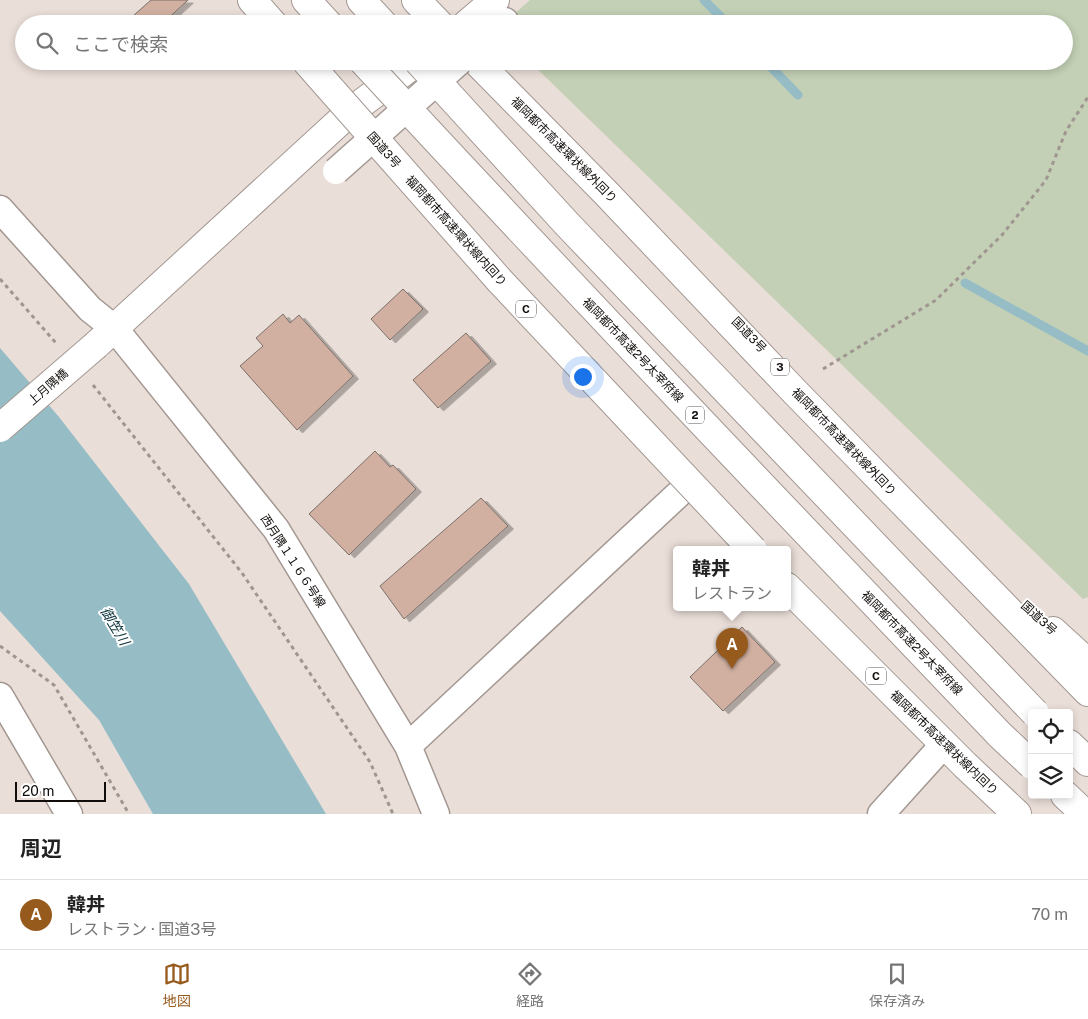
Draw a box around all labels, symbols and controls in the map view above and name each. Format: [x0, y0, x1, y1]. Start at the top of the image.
search box [15, 15, 1073, 70]
icon: search [33, 29, 61, 57]
text: ここで検索 [73, 33, 168, 55]
street label: 福岡都市高速環状線外回り [508, 94, 620, 206]
street label: 国道3号 [364, 129, 404, 171]
street label: 福岡都市高速環状線内回り [403, 173, 509, 289]
street label: 福岡都市高速2号太宰府線 [580, 295, 686, 405]
road number: C [516, 300, 536, 318]
street label: 国道3号 [729, 314, 769, 356]
road number: 3 [771, 358, 789, 376]
your location [570, 364, 596, 390]
street label: 上月隅橋 [25, 366, 71, 408]
street label: 福岡都市高速環状線外回り [789, 385, 899, 499]
road number: 2 [686, 406, 704, 424]
street label: 西月隅１１６６号線 [258, 512, 328, 610]
popup [673, 546, 791, 611]
text: 韓丼 [692, 557, 730, 579]
text: レストラン [692, 584, 772, 603]
street label: 福岡都市高速2号太宰府線 [859, 588, 965, 698]
street label: 国道3号 [1018, 598, 1060, 638]
water label: 御笠川 [97, 604, 134, 650]
pin: A [716, 628, 748, 669]
road number: C [866, 668, 886, 684]
street label: 福岡都市高速環状線内回り [887, 688, 1001, 798]
map controls [1028, 709, 1073, 799]
button: locate [1028, 709, 1073, 754]
button: layers [1028, 754, 1073, 799]
scale bar [15, 779, 106, 802]
text: 20 m [22, 783, 54, 799]
text: 周辺 [20, 836, 62, 861]
text: 韓丼 [67, 893, 105, 915]
text: A [30, 905, 42, 924]
text: 70 m [1031, 905, 1068, 924]
text: レストラン · 国道3号 [67, 920, 216, 939]
tab: 地図 [163, 960, 191, 1010]
tab: 経路 [516, 960, 544, 1010]
tab: 保存済み [869, 960, 925, 1010]

